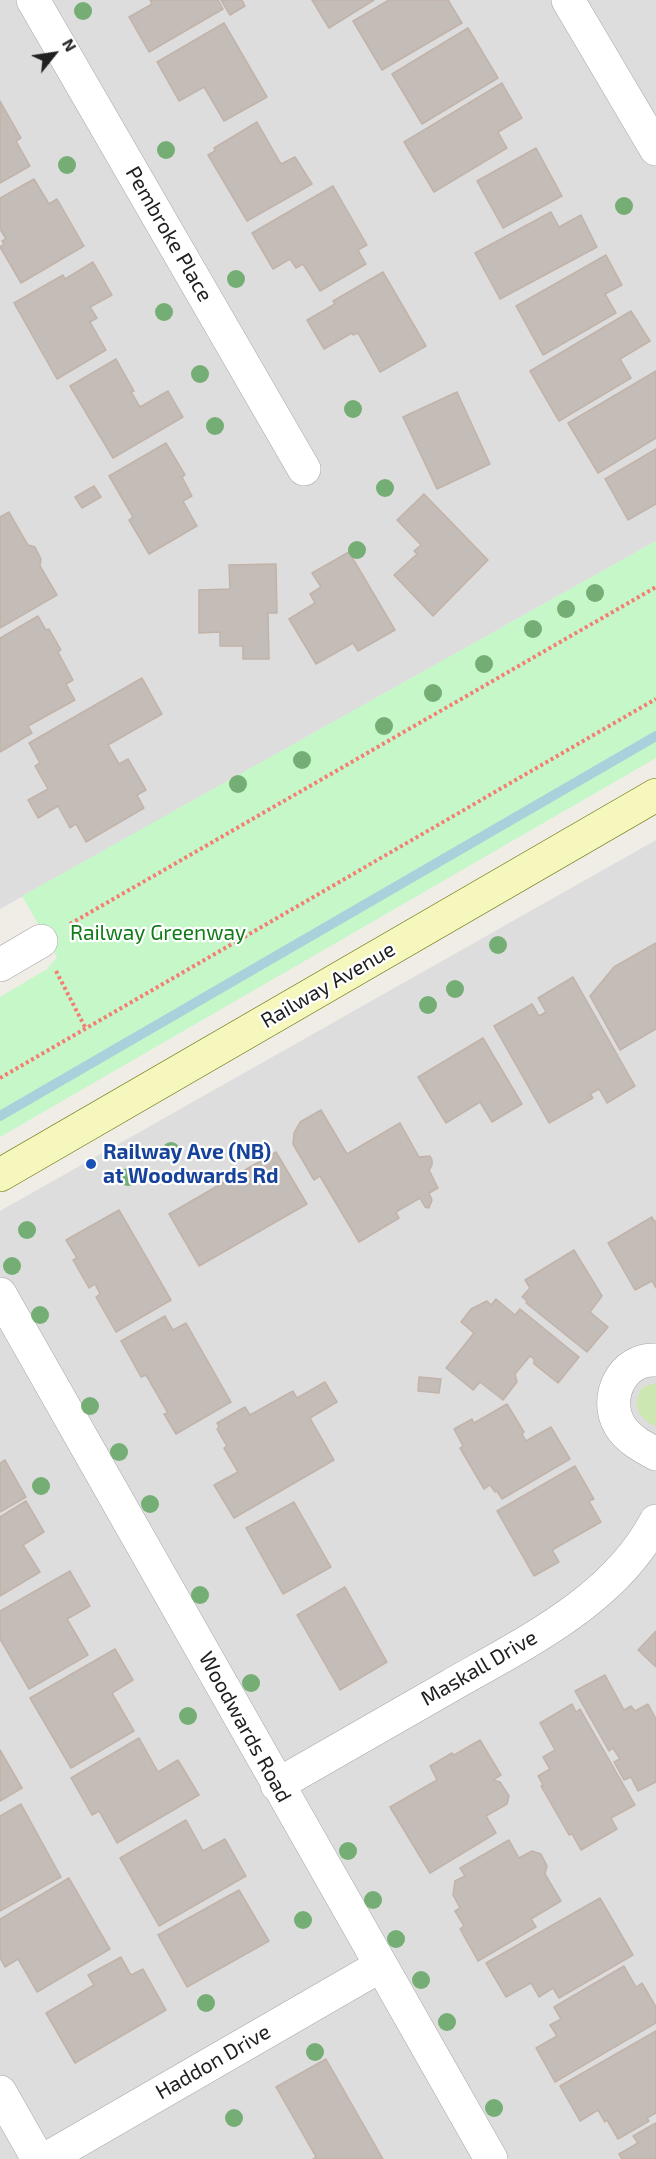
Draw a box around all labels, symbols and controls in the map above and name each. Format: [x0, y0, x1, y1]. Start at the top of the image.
north arrow [24, 24, 84, 84]
text: N [59, 35, 81, 55]
street label: Pembroke Place [120, 162, 218, 306]
park label: Railway Greenway [70, 920, 246, 946]
street label: Railway Avenue [256, 936, 400, 1034]
place label: Railway Ave (NB) at Woodwards Rd [103, 1139, 278, 1189]
marker: Railway Ave (NB) at Woodwards Rd [84, 1157, 98, 1171]
street label: Maskall Drive [416, 1625, 542, 1711]
street label: Woodwards Road [193, 1647, 297, 1807]
street label: Haddon Drive [151, 2019, 275, 2105]

